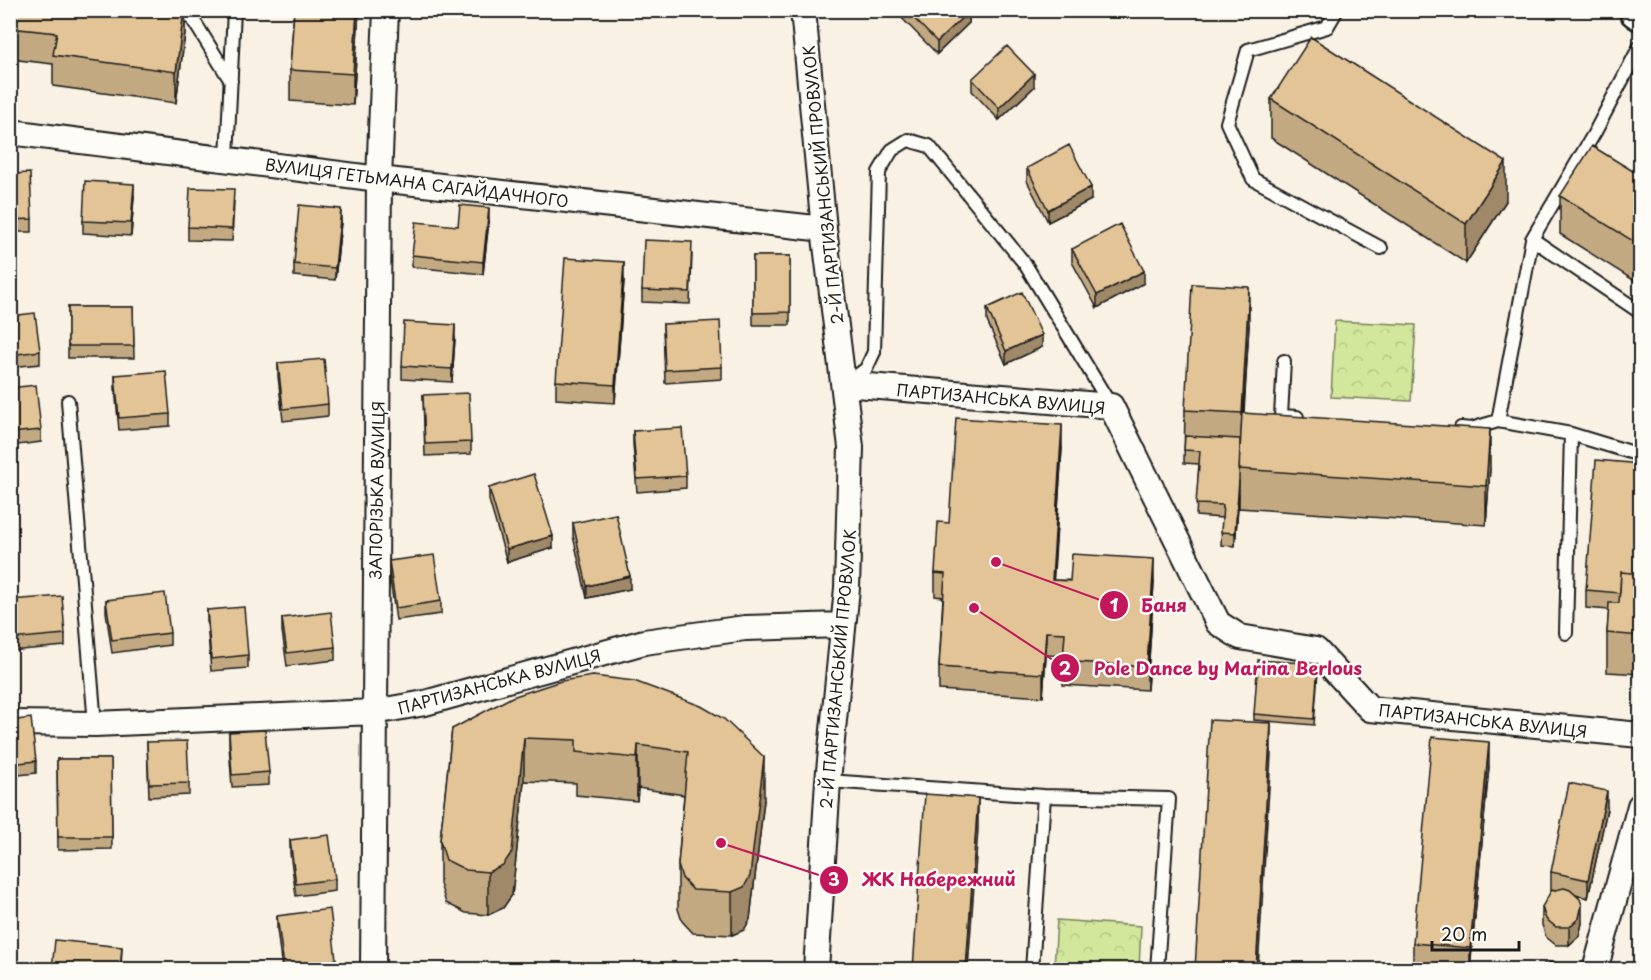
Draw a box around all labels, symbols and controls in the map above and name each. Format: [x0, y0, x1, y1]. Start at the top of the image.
street label: 2-Й ПАРТИЗАНСЬКИЙ ПРОВУЛОК [795, 44, 849, 326]
street label: ВУЛИЦЯ ГЕТЬМАНА САГАЙДАЧНОГО [264, 151, 570, 213]
street label: ПАРТИЗАНСЬКА ВУЛИЦЯ [896, 377, 1106, 419]
street label: ЗАПОРІЗЬКА ВУЛИЦЯ [362, 401, 390, 579]
street label: 2-Й ПАРТИЗАНСЬКИЙ ПРОВУЛОК [813, 528, 861, 810]
callout: Баня [1099, 587, 1199, 623]
text: 1 [1110, 591, 1119, 618]
text: Баня [1141, 591, 1187, 618]
street label: ПАРТИЗАНСЬКА ВУЛИЦЯ [395, 642, 603, 720]
callout: Pole Dance by Marina Berlous [1050, 650, 1376, 686]
text: 2 [1059, 654, 1072, 681]
text: Pole Dance by Marina Berlous [1094, 654, 1363, 681]
street label: ПАРТИЗАНСЬКА ВУЛИЦЯ [1378, 697, 1588, 743]
callout: ЖК Набережний [819, 862, 1028, 898]
text: 3 [828, 865, 840, 892]
text: ЖК Набережний [861, 865, 1016, 892]
scale bar [1432, 914, 1519, 952]
text: 20 m [1441, 920, 1487, 947]

